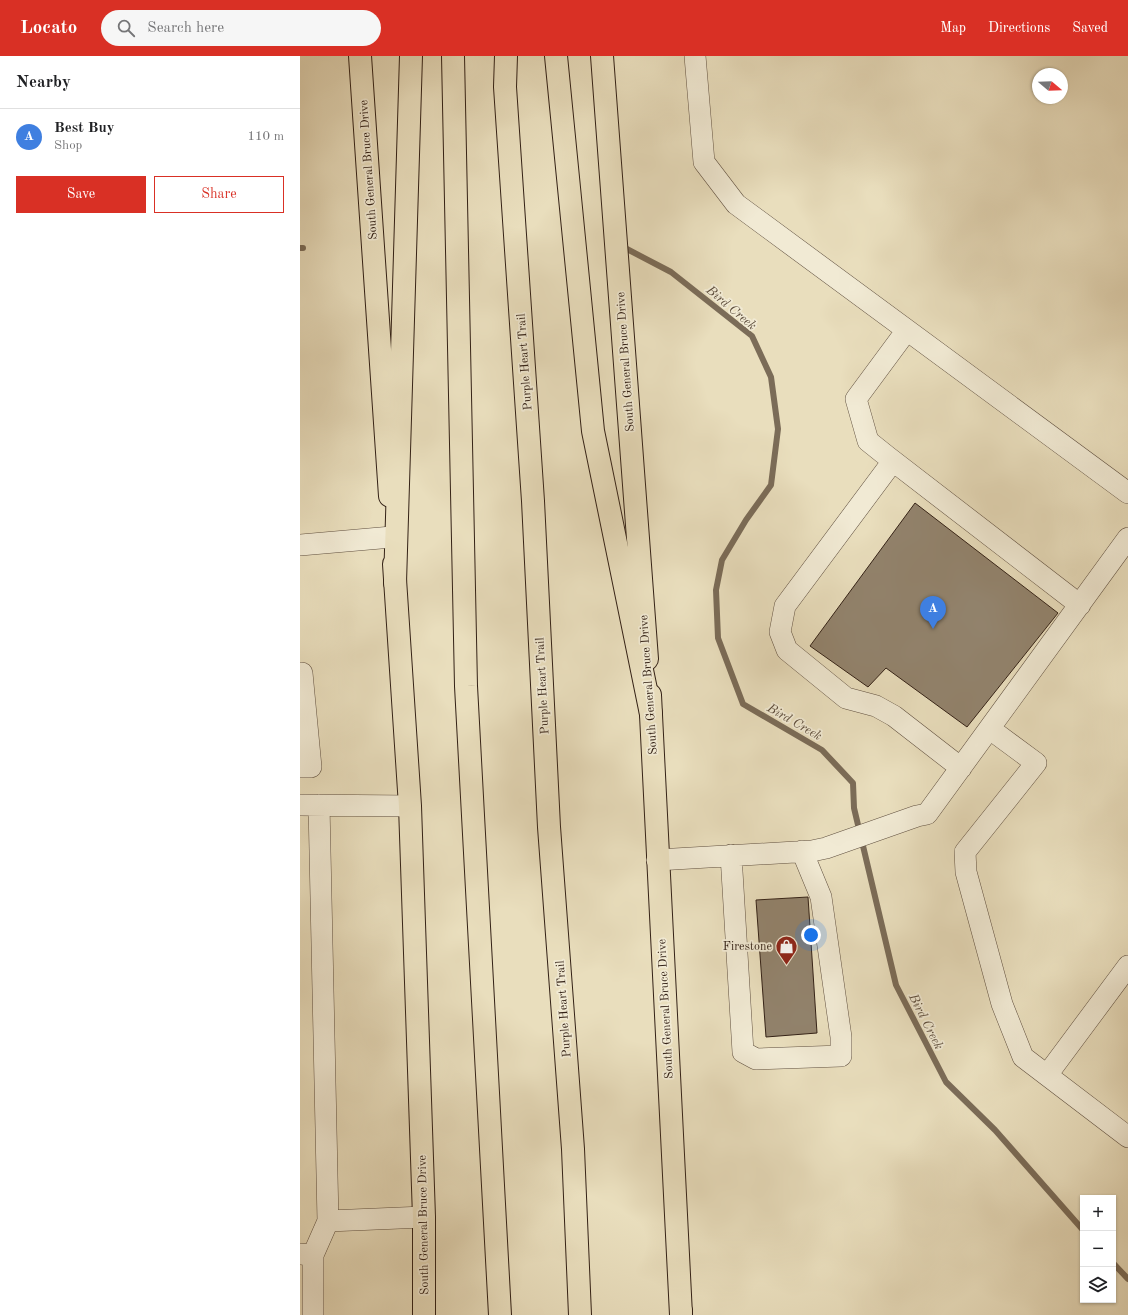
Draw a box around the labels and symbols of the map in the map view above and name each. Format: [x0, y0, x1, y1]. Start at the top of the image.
north arrow [1032, 68, 1068, 104]
street label: South General Bruce Drive [358, 99, 380, 240]
water label: Bird Creek [703, 283, 758, 333]
street label: South General Bruce Drive [615, 291, 637, 432]
street label: Purple Heart Trail [516, 313, 534, 411]
pin: A [920, 596, 946, 629]
street label: South General Bruce Drive [638, 614, 660, 755]
street label: Purple Heart Trail [534, 637, 552, 735]
water label: Bird Creek [764, 701, 824, 743]
your location [801, 925, 821, 945]
shop icon: Firestone [774, 933, 800, 966]
street label: South General Bruce Drive [656, 938, 676, 1079]
place label: Firestone [723, 941, 772, 953]
street label: Purple Heart Trail [555, 960, 573, 1058]
water label: Bird Creek [906, 991, 945, 1052]
street label: South General Bruce Drive [417, 1154, 431, 1295]

